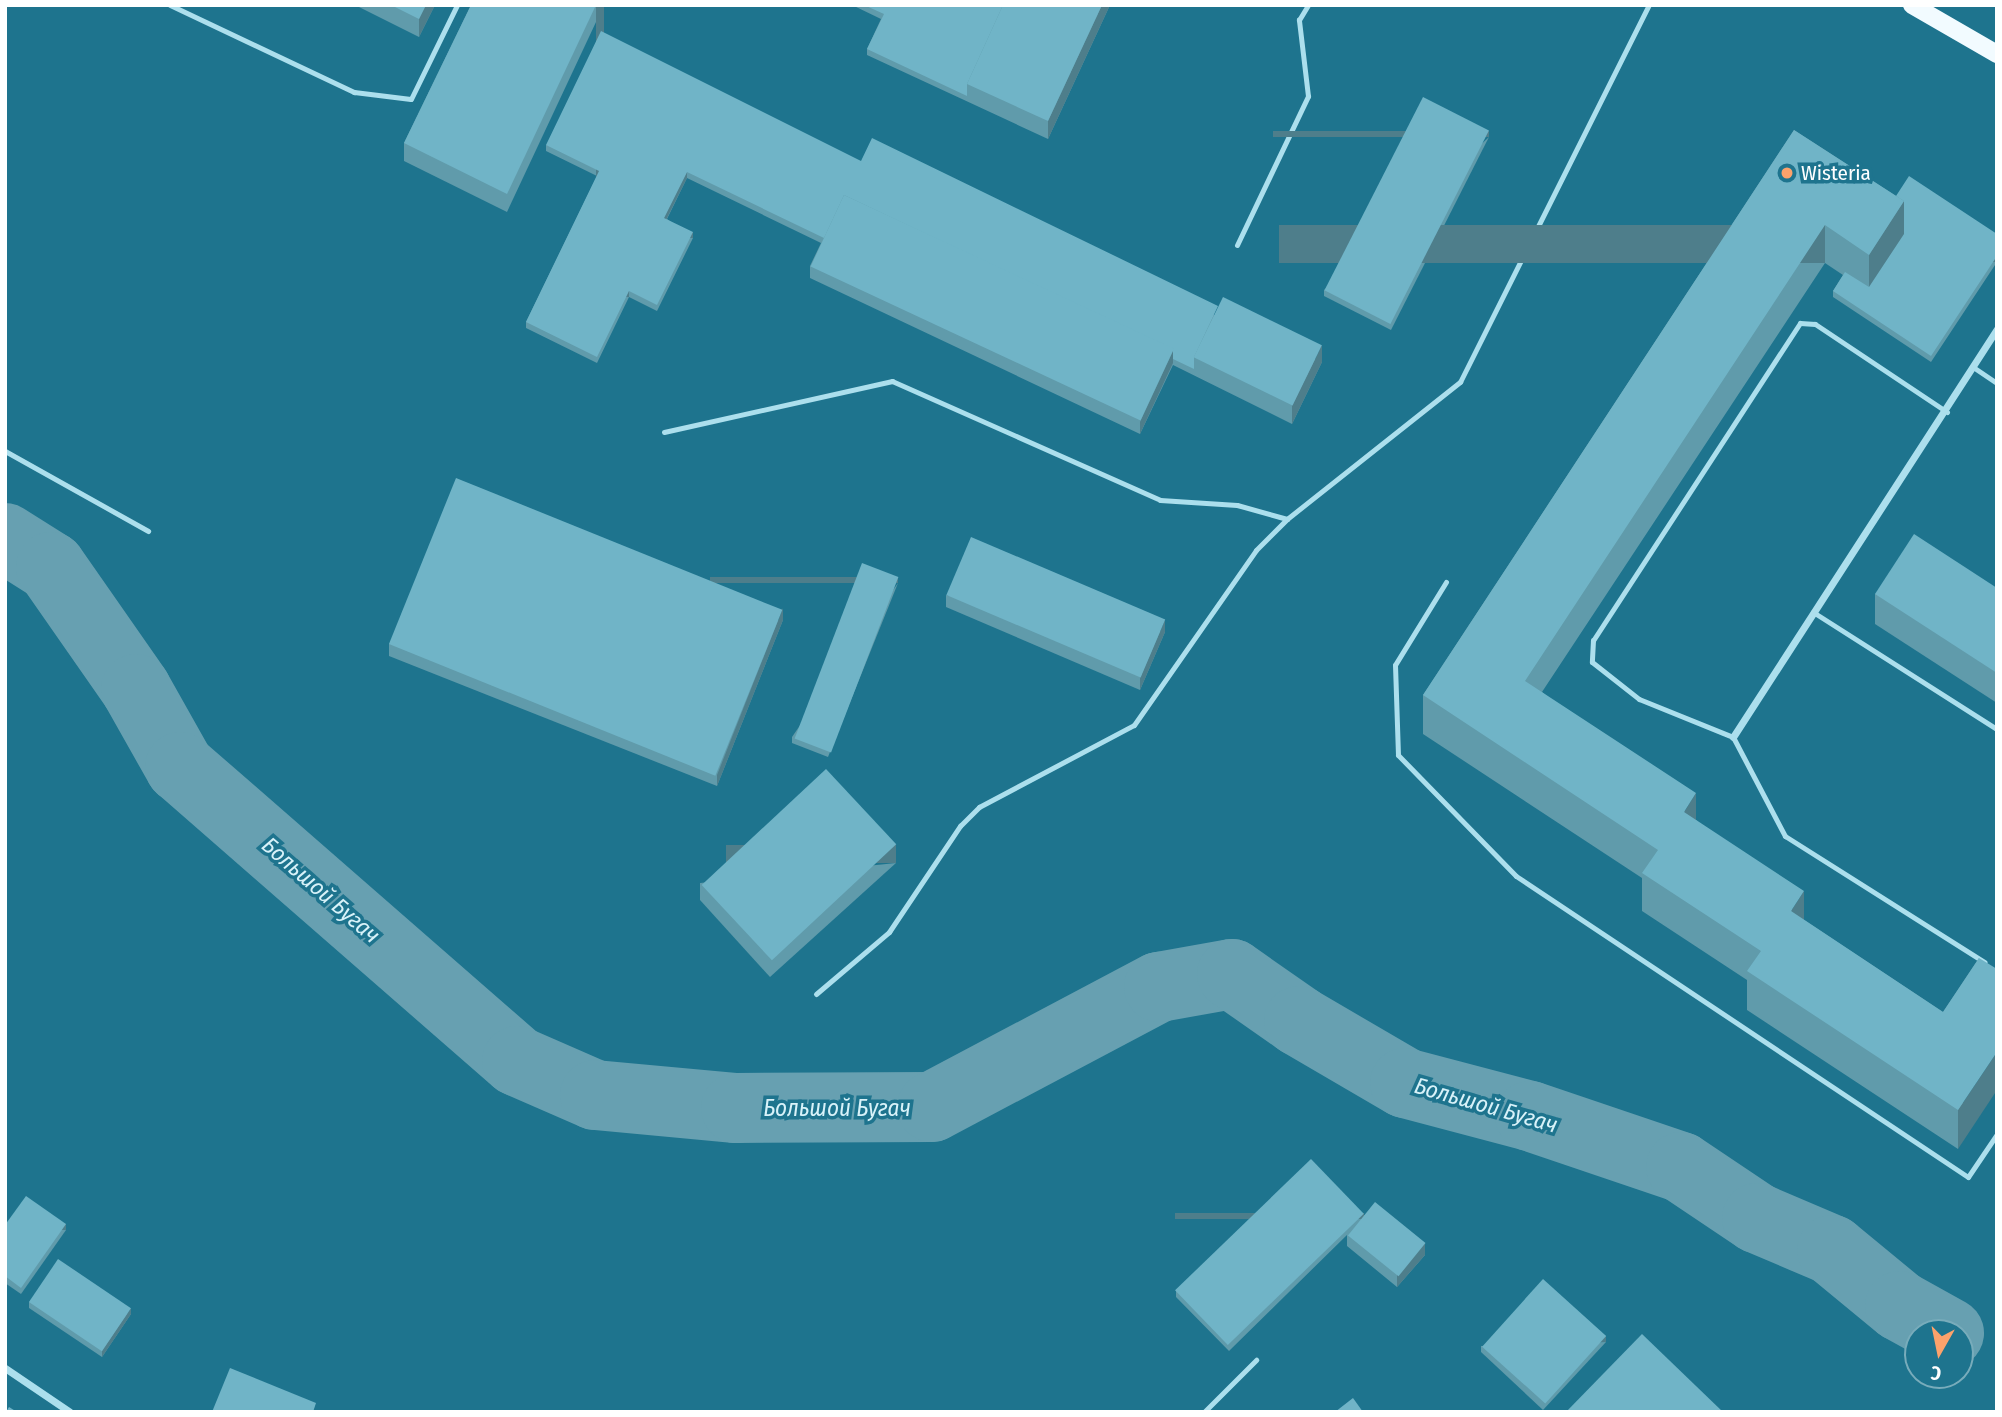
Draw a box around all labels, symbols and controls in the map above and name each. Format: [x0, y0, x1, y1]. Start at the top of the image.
place label: Wisteria [1801, 160, 1871, 186]
marker: Wisteria [1779, 165, 1795, 181]
water label: Большой Бугач [256, 831, 386, 949]
water label: Большой Бугач [1411, 1071, 1561, 1139]
water label: Большой Бугач [763, 1094, 911, 1122]
north arrow [1904, 1319, 1974, 1389]
text: С [1929, 1361, 1943, 1385]

